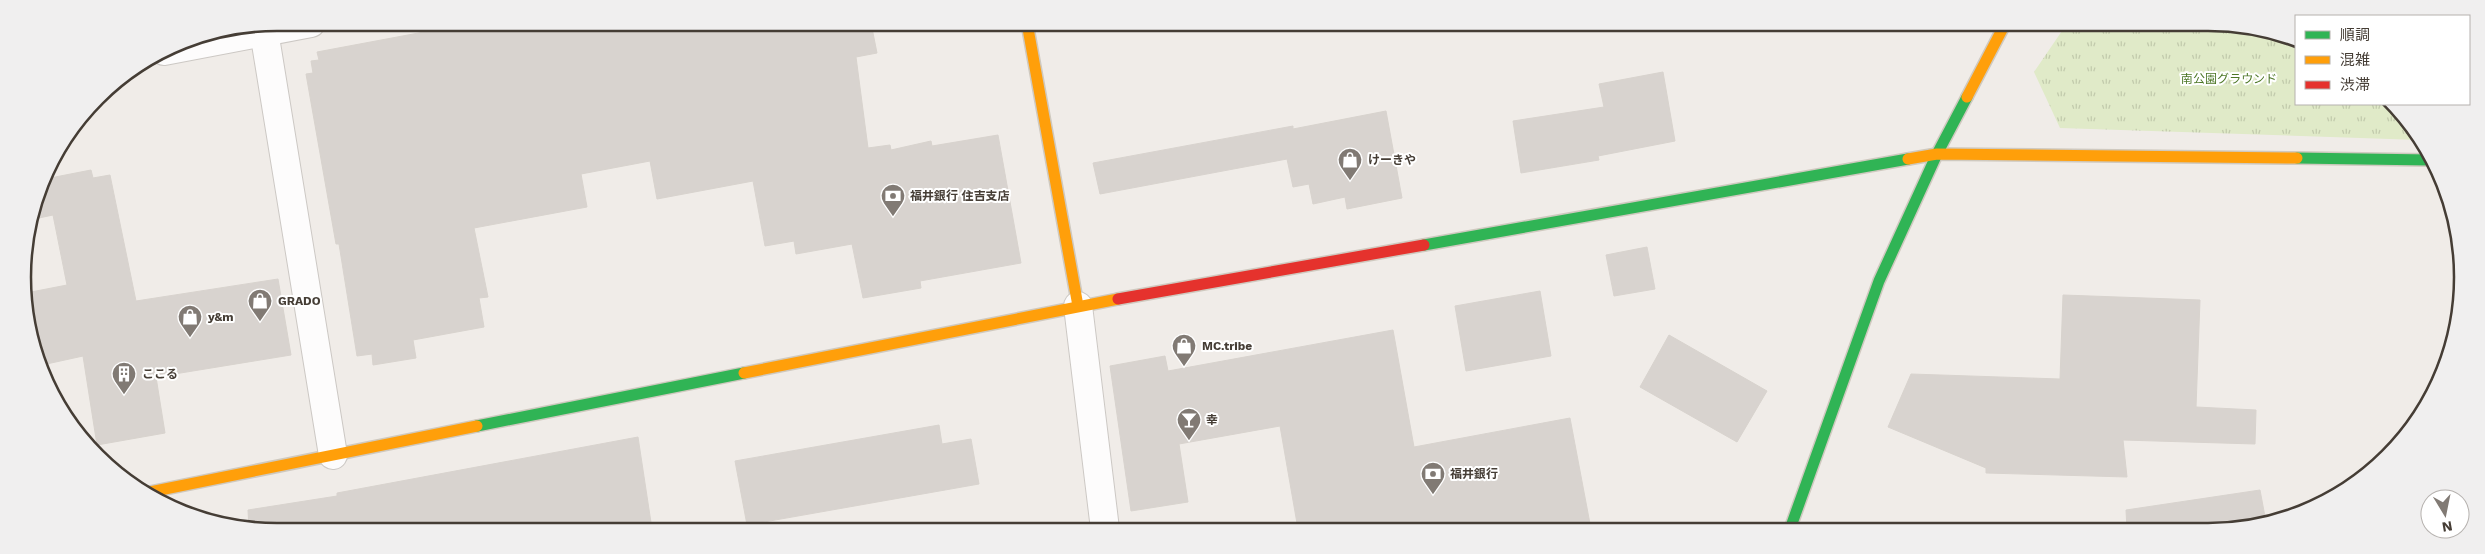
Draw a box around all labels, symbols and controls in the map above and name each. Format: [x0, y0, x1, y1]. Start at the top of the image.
legend [2295, 15, 2470, 105]
text: 順調 [2340, 26, 2370, 44]
text: 混雑 [2340, 51, 2370, 69]
park label: 南公園グラウンド [2181, 72, 2277, 86]
text: 渋滞 [2340, 76, 2370, 94]
shop icon: けーきや [1337, 147, 1363, 181]
place label: けーきや [1368, 153, 1416, 167]
bank icon: 福井銀行 住吉支店 [880, 183, 906, 217]
place label: 福井銀行 住吉支店 [910, 189, 1009, 203]
shop icon: GRADO [247, 288, 273, 322]
place label: GRADO [278, 294, 321, 308]
shop icon: y&m [177, 304, 203, 338]
place label: y&m [207, 310, 234, 324]
shop icon: MC.tribe [1171, 333, 1197, 367]
place label: MC.tribe [1202, 339, 1252, 353]
building icon: ここる [111, 361, 137, 395]
place label: ここる [142, 367, 178, 381]
bar icon: 幸 [1176, 407, 1202, 441]
place label: 幸 [1206, 413, 1218, 427]
bank icon: 福井銀行 [1420, 461, 1446, 495]
place label: 福井銀行 [1450, 467, 1498, 481]
north arrow [2420, 489, 2470, 539]
text: N [2441, 518, 2454, 536]

